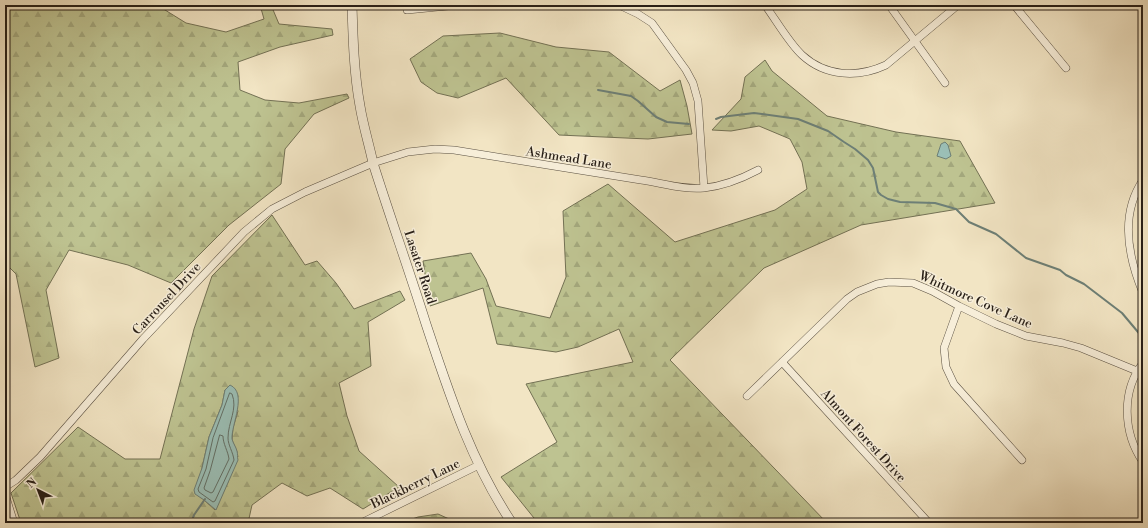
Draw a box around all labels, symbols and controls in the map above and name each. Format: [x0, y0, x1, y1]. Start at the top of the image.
street label: Ashmead Lane [524, 143, 613, 173]
street label: Lasater Road [401, 228, 440, 307]
street label: Carrousel Drive [129, 259, 205, 338]
street label: Whitmore Cove Lane [915, 267, 1035, 332]
street label: Almont Forest Drive [817, 385, 910, 486]
street label: Blackberry Lane [367, 455, 463, 513]
north arrow [18, 470, 58, 510]
text: N [24, 475, 40, 491]

